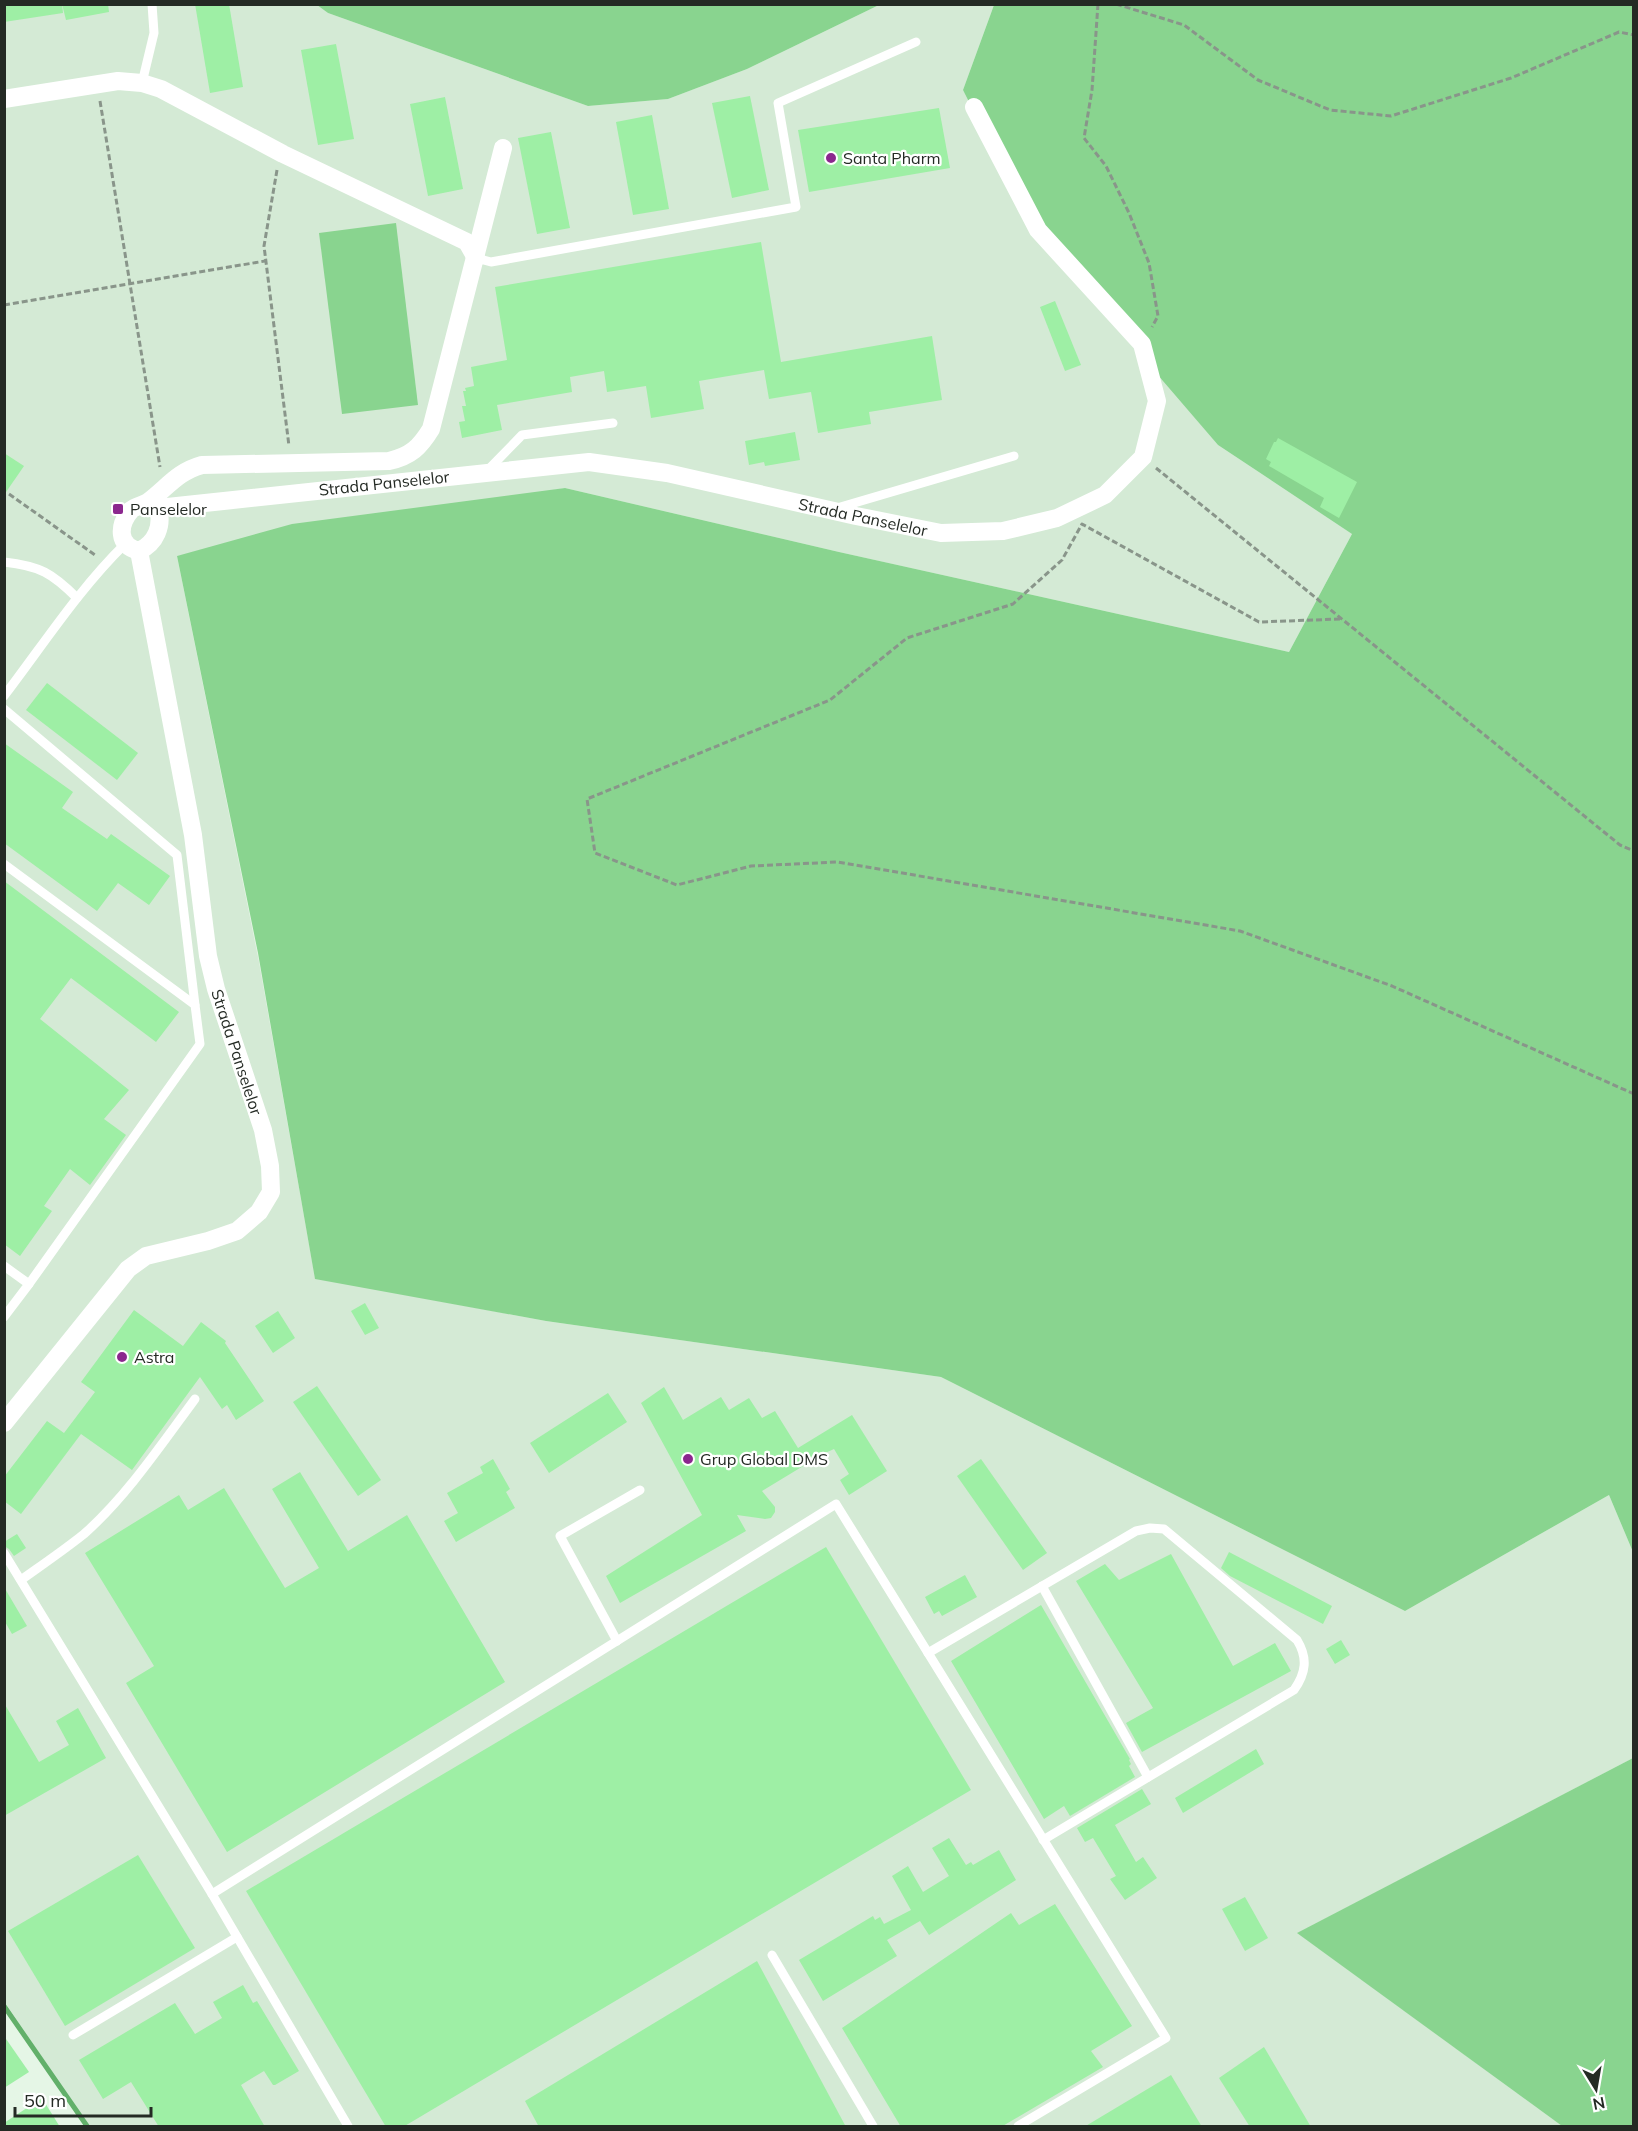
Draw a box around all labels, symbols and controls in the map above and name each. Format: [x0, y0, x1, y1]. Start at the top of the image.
place label: Santa Pharm [843, 148, 941, 168]
marker: Santa Pharm [824, 151, 838, 165]
street label: Strada Panselelor [318, 466, 450, 500]
street label: Strada Panselelor [797, 494, 929, 540]
place label: Panselelor [130, 499, 207, 519]
marker: Panselelor [111, 502, 125, 516]
street label: Strada Panselelor [207, 987, 267, 1118]
place label: Astra [134, 1347, 174, 1367]
marker: Astra [115, 1350, 129, 1364]
place label: Grup Global DMS [700, 1449, 828, 1469]
marker: Grup Global DMS [681, 1452, 695, 1466]
north arrow [1566, 2059, 1626, 2119]
scale bar [15, 2080, 152, 2118]
text: 50 m [24, 2089, 66, 2112]
text: N [1591, 2093, 1607, 2115]

